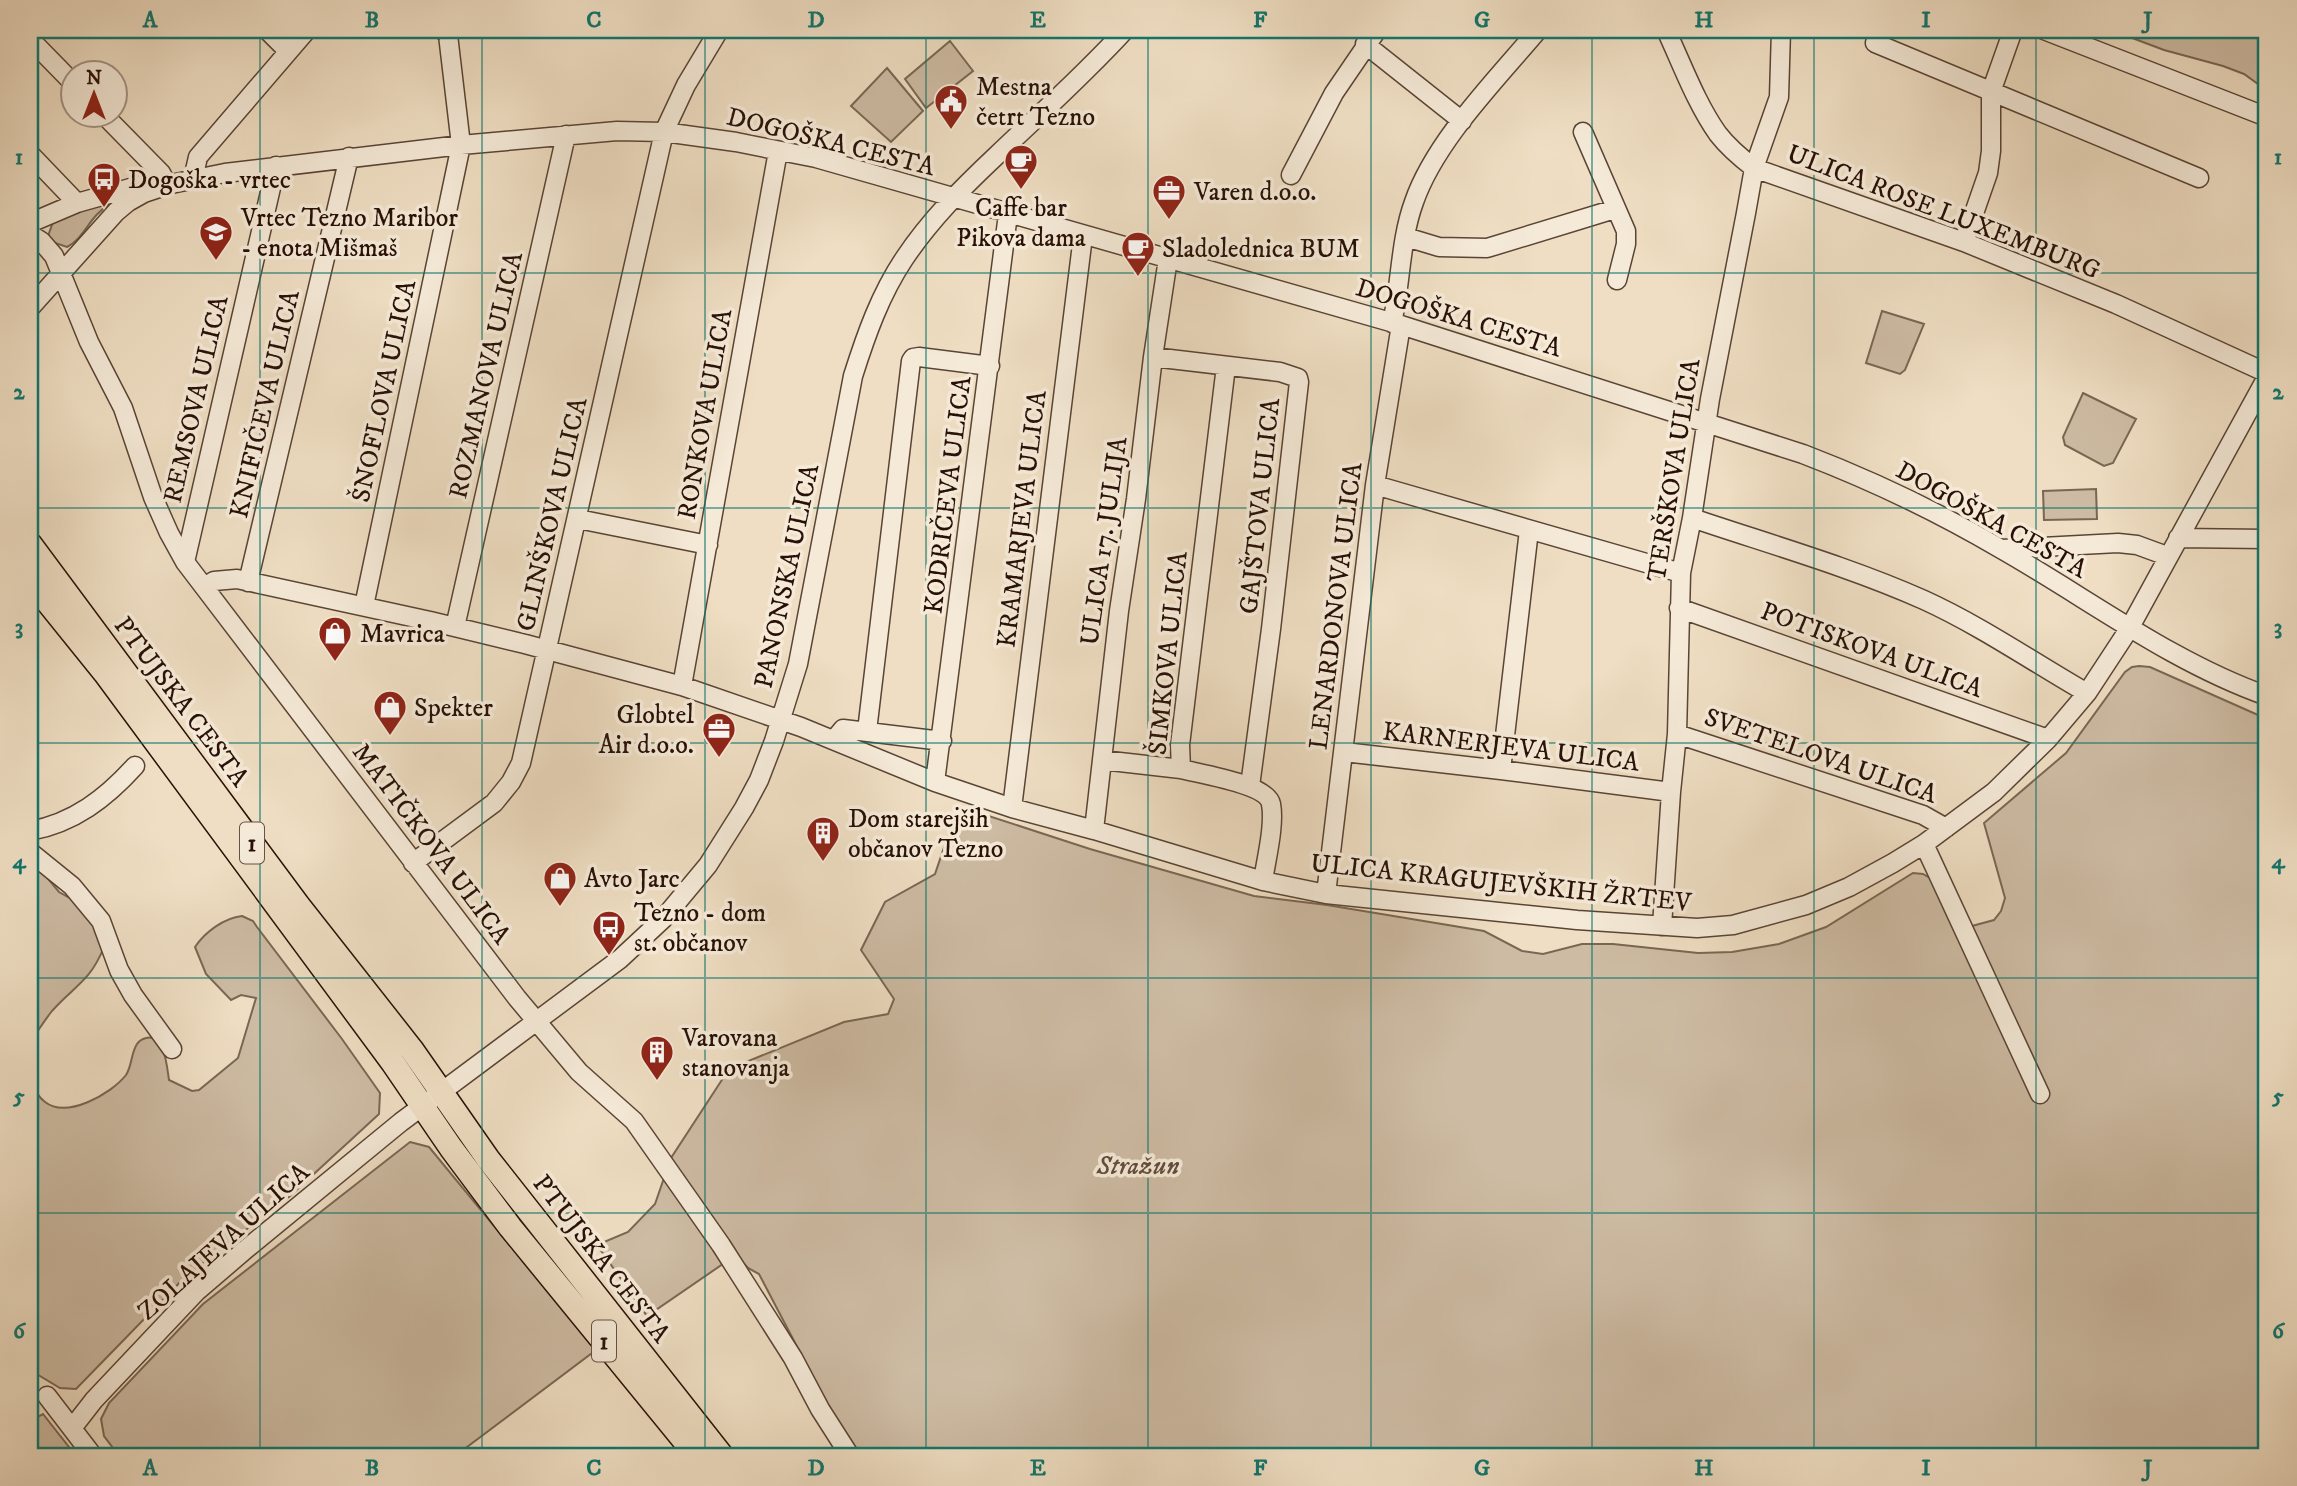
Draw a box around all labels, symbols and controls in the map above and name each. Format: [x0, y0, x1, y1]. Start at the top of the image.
text: A [142, 6, 159, 35]
text: B [365, 6, 379, 35]
text: C [586, 6, 602, 35]
text: D [807, 6, 825, 35]
text: E [1030, 6, 1046, 35]
text: F [1253, 6, 1268, 35]
text: G [1474, 6, 1490, 35]
text: H [1694, 6, 1714, 35]
text: I [1921, 6, 1931, 35]
text: J [2140, 6, 2153, 35]
north arrow [60, 60, 130, 130]
text: N [86, 67, 102, 90]
place label: Mestna četrt Tezno [976, 71, 1095, 134]
public building icon: Mestna četrt Tezno [932, 82, 970, 131]
street label: DOGOŠKA CESTA [723, 100, 939, 184]
street label: ULICA ROSE LUXEMBURG [1782, 137, 2105, 287]
cafe icon: Caffe bar Pikova dama [1002, 142, 1040, 191]
text: 1 [15, 143, 23, 172]
text: 1 [2274, 143, 2282, 172]
bus stop icon: Dogoška - vrtec [85, 160, 123, 209]
place label: Dogoška - vrtec [128, 164, 291, 197]
office icon: Varen d.o.o. [1150, 172, 1188, 221]
place label: Varen d.o.o. [1193, 176, 1316, 209]
place label: Caffe bar Pikova dama [956, 192, 1086, 255]
place label: Vrtec Tezno Maribor - enota Mišmaš [240, 202, 458, 265]
school or university icon: Vrtec Tezno Maribor - enota Mišmaš [197, 213, 235, 262]
cafe icon: Sladolednica BUM [1119, 229, 1157, 278]
place label: Sladolednica BUM [1162, 233, 1360, 266]
street label: ROZMANOVA ULICA [442, 248, 531, 502]
street label: DOGOŠKA CESTA [1352, 271, 1566, 366]
street label: ŠNOFLOVA ULICA [344, 277, 424, 505]
street label: KNIFIČEVA ULICA [222, 286, 308, 522]
street label: REMSOVA ULICA [157, 292, 236, 506]
street label: RONKOVA ULICA [671, 306, 740, 522]
street label: TERŠKOVA ULICA [1640, 356, 1708, 584]
street label: KODRIČEVA ULICA [917, 374, 979, 616]
text: 2 [13, 378, 25, 407]
text: 2 [2272, 378, 2284, 407]
street label: KRAMARJEVA ULICA [990, 388, 1055, 650]
street label: GLINŠKOVA ULICA [509, 394, 596, 634]
street label: GAJŠTOVA ULICA [1232, 396, 1288, 616]
street label: ULICA 17. JULIJA [1074, 434, 1136, 648]
street label: DOGOŠKA CESTA [1890, 453, 2093, 587]
street label: LENARDONOVA ULICA [1302, 460, 1371, 752]
street label: PANONSKA ULICA [748, 461, 827, 691]
street label: ŠIMKOVA ULICA [1140, 549, 1196, 757]
street label: POTISKOVA ULICA [1756, 595, 1988, 706]
street label: PTUJSKA CESTA [106, 610, 256, 794]
text: 3 [15, 613, 23, 642]
text: 3 [2274, 613, 2282, 642]
shop icon: Mavrica [316, 614, 354, 663]
place label: Mavrica [360, 618, 445, 651]
shop icon: Spekter [371, 688, 409, 737]
place label: Spekter [414, 692, 493, 725]
place label: Globtel Air d.o.o. [599, 699, 694, 762]
street label: SVETELOVA ULICA [1700, 701, 1942, 812]
office icon: Globtel Air d.o.o. [700, 710, 738, 759]
street label: KARNERJEVA ULICA [1381, 715, 1641, 780]
street label: MATIČKOVA ULICA [344, 736, 518, 951]
place label: Dom starejših občanov Tezno [848, 803, 1003, 866]
building icon: Dom starejših občanov Tezno [804, 814, 842, 863]
road number: 1 [240, 822, 264, 864]
street label: ULICA KRAGUJEVŠKIH ŽRTEV [1309, 846, 1694, 920]
text: 4 [12, 847, 27, 876]
text: 4 [2271, 847, 2286, 876]
shop icon: Avto Jarc [541, 859, 579, 908]
place label: Avto Jarc [584, 863, 680, 896]
place label: Tezno - dom st. občanov [634, 897, 766, 960]
bus stop icon: Tezno - dom st. občanov [590, 908, 628, 957]
place label: Varovana stanovanja [681, 1022, 790, 1085]
building icon: Varovana stanovanja [638, 1033, 676, 1082]
text: 5 [12, 1082, 25, 1111]
text: 5 [2271, 1082, 2284, 1111]
park label: Stražun [1096, 1150, 1179, 1183]
street label: ZOLAJEVA ULICA [131, 1156, 317, 1328]
street label: PTUJSKA CESTA [525, 1168, 677, 1350]
text: 6 [13, 1317, 27, 1346]
text: 6 [2272, 1317, 2286, 1346]
road number: 1 [592, 1321, 616, 1362]
text: A [142, 1454, 159, 1483]
text: B [365, 1454, 379, 1483]
text: C [586, 1454, 602, 1483]
text: D [807, 1454, 825, 1483]
text: E [1030, 1454, 1046, 1483]
text: F [1253, 1454, 1268, 1483]
text: G [1474, 1454, 1490, 1483]
text: H [1694, 1454, 1714, 1483]
text: I [1921, 1454, 1931, 1483]
text: J [2140, 1454, 2153, 1483]

